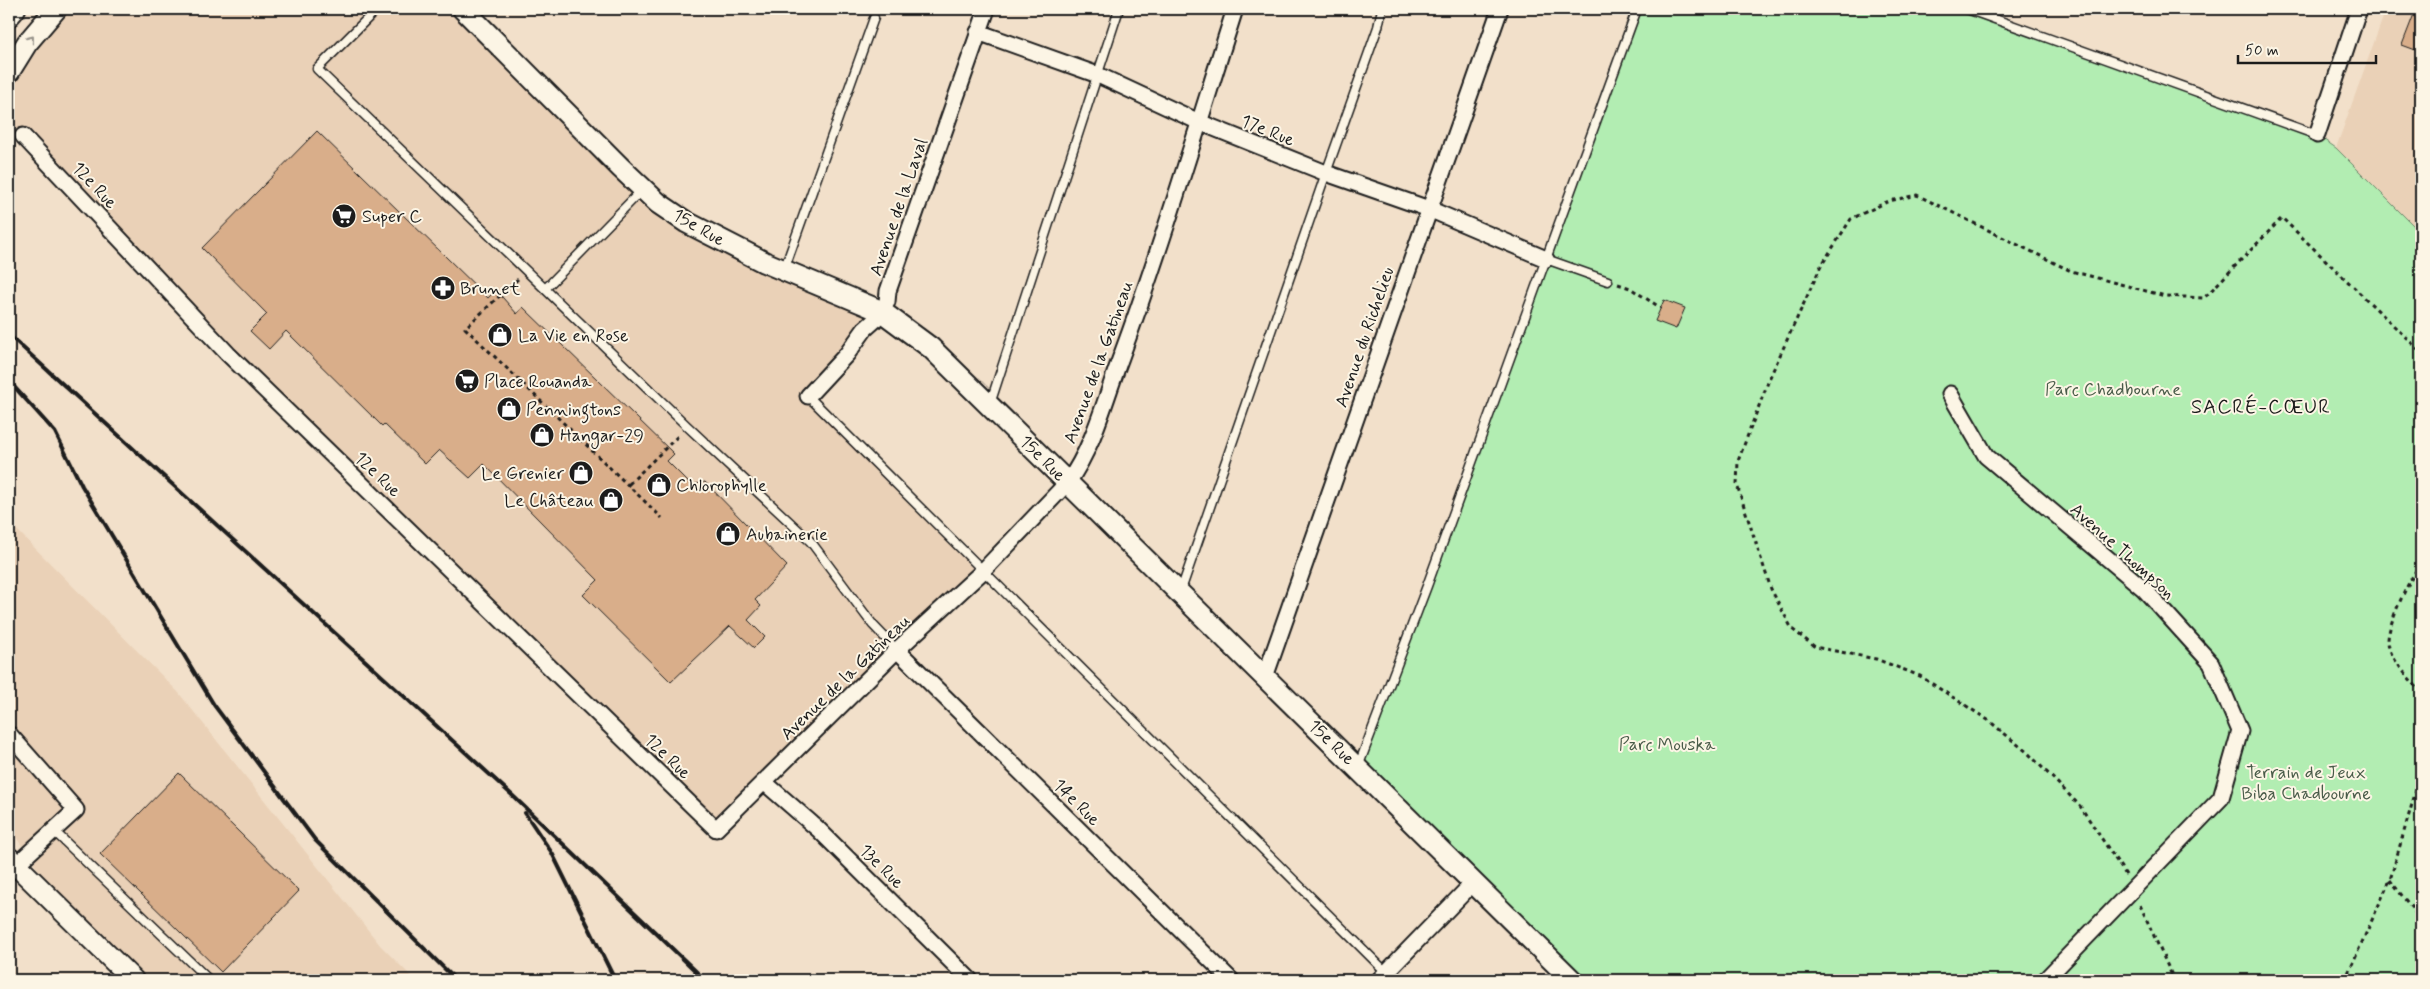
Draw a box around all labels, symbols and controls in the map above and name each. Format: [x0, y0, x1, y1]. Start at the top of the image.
scale bar [2238, 32, 2375, 64]
one-way arrow [25, 36, 33, 45]
text: 50 m [2245, 41, 2279, 61]
street label: 17e Rue [1237, 109, 1298, 153]
street label: Avenue de la Laval [864, 135, 934, 279]
street label: 12e Rue [66, 157, 122, 215]
supermarket icon: Super C [331, 203, 357, 229]
street label: 15e Rue [668, 203, 729, 252]
place label: Super C [362, 205, 422, 229]
street label: Avenue du Richelieu [1330, 264, 1400, 411]
pharmacy icon: Brunet [430, 275, 456, 301]
place label: Brunet [460, 277, 521, 301]
street label: Avenue de la Gatineau [1058, 277, 1140, 447]
shop icon: La Vie en Rose [487, 322, 513, 348]
place label: La Vie en Rose [518, 324, 628, 348]
supermarket icon: Place Rouanda [454, 368, 480, 394]
place label: Place Rouanda [484, 370, 592, 394]
park label: Parc Chadbourne [2045, 378, 2181, 402]
district label: SACRÉ-CŒUR [2191, 394, 2331, 421]
shop icon: Penningtons [496, 396, 522, 422]
place label: Penningtons [526, 398, 621, 424]
shop icon: Hangar-29 [529, 422, 555, 448]
place label: Hangar-29 [560, 424, 644, 449]
street label: 15e Rue [1014, 430, 1071, 487]
street label: 12e Rue [349, 446, 406, 503]
shop icon: Le Grenier [568, 460, 594, 486]
place label: Le Grenier [481, 462, 565, 486]
shop icon: Chlorophylle [646, 472, 672, 498]
place label: Chlorophylle [676, 474, 767, 498]
shop icon: Le Château [598, 487, 624, 513]
place label: Le Château [504, 489, 594, 513]
street label: Avenue Thompson [2065, 498, 2180, 605]
shop icon: Aubainerie [715, 521, 741, 547]
place label: Aubainerie [746, 523, 828, 547]
street label: Avenue de la Gatineau [776, 609, 916, 746]
street label: 15e Rue [1303, 714, 1360, 771]
street label: 12e Rue [639, 728, 696, 785]
park label: Parc Mouska [1619, 733, 1716, 757]
park label: Terrain de Jeux Biba Chadbourne [2241, 761, 2371, 806]
street label: 14e Rue [1047, 774, 1105, 832]
street label: 13e Rue [853, 839, 909, 895]

